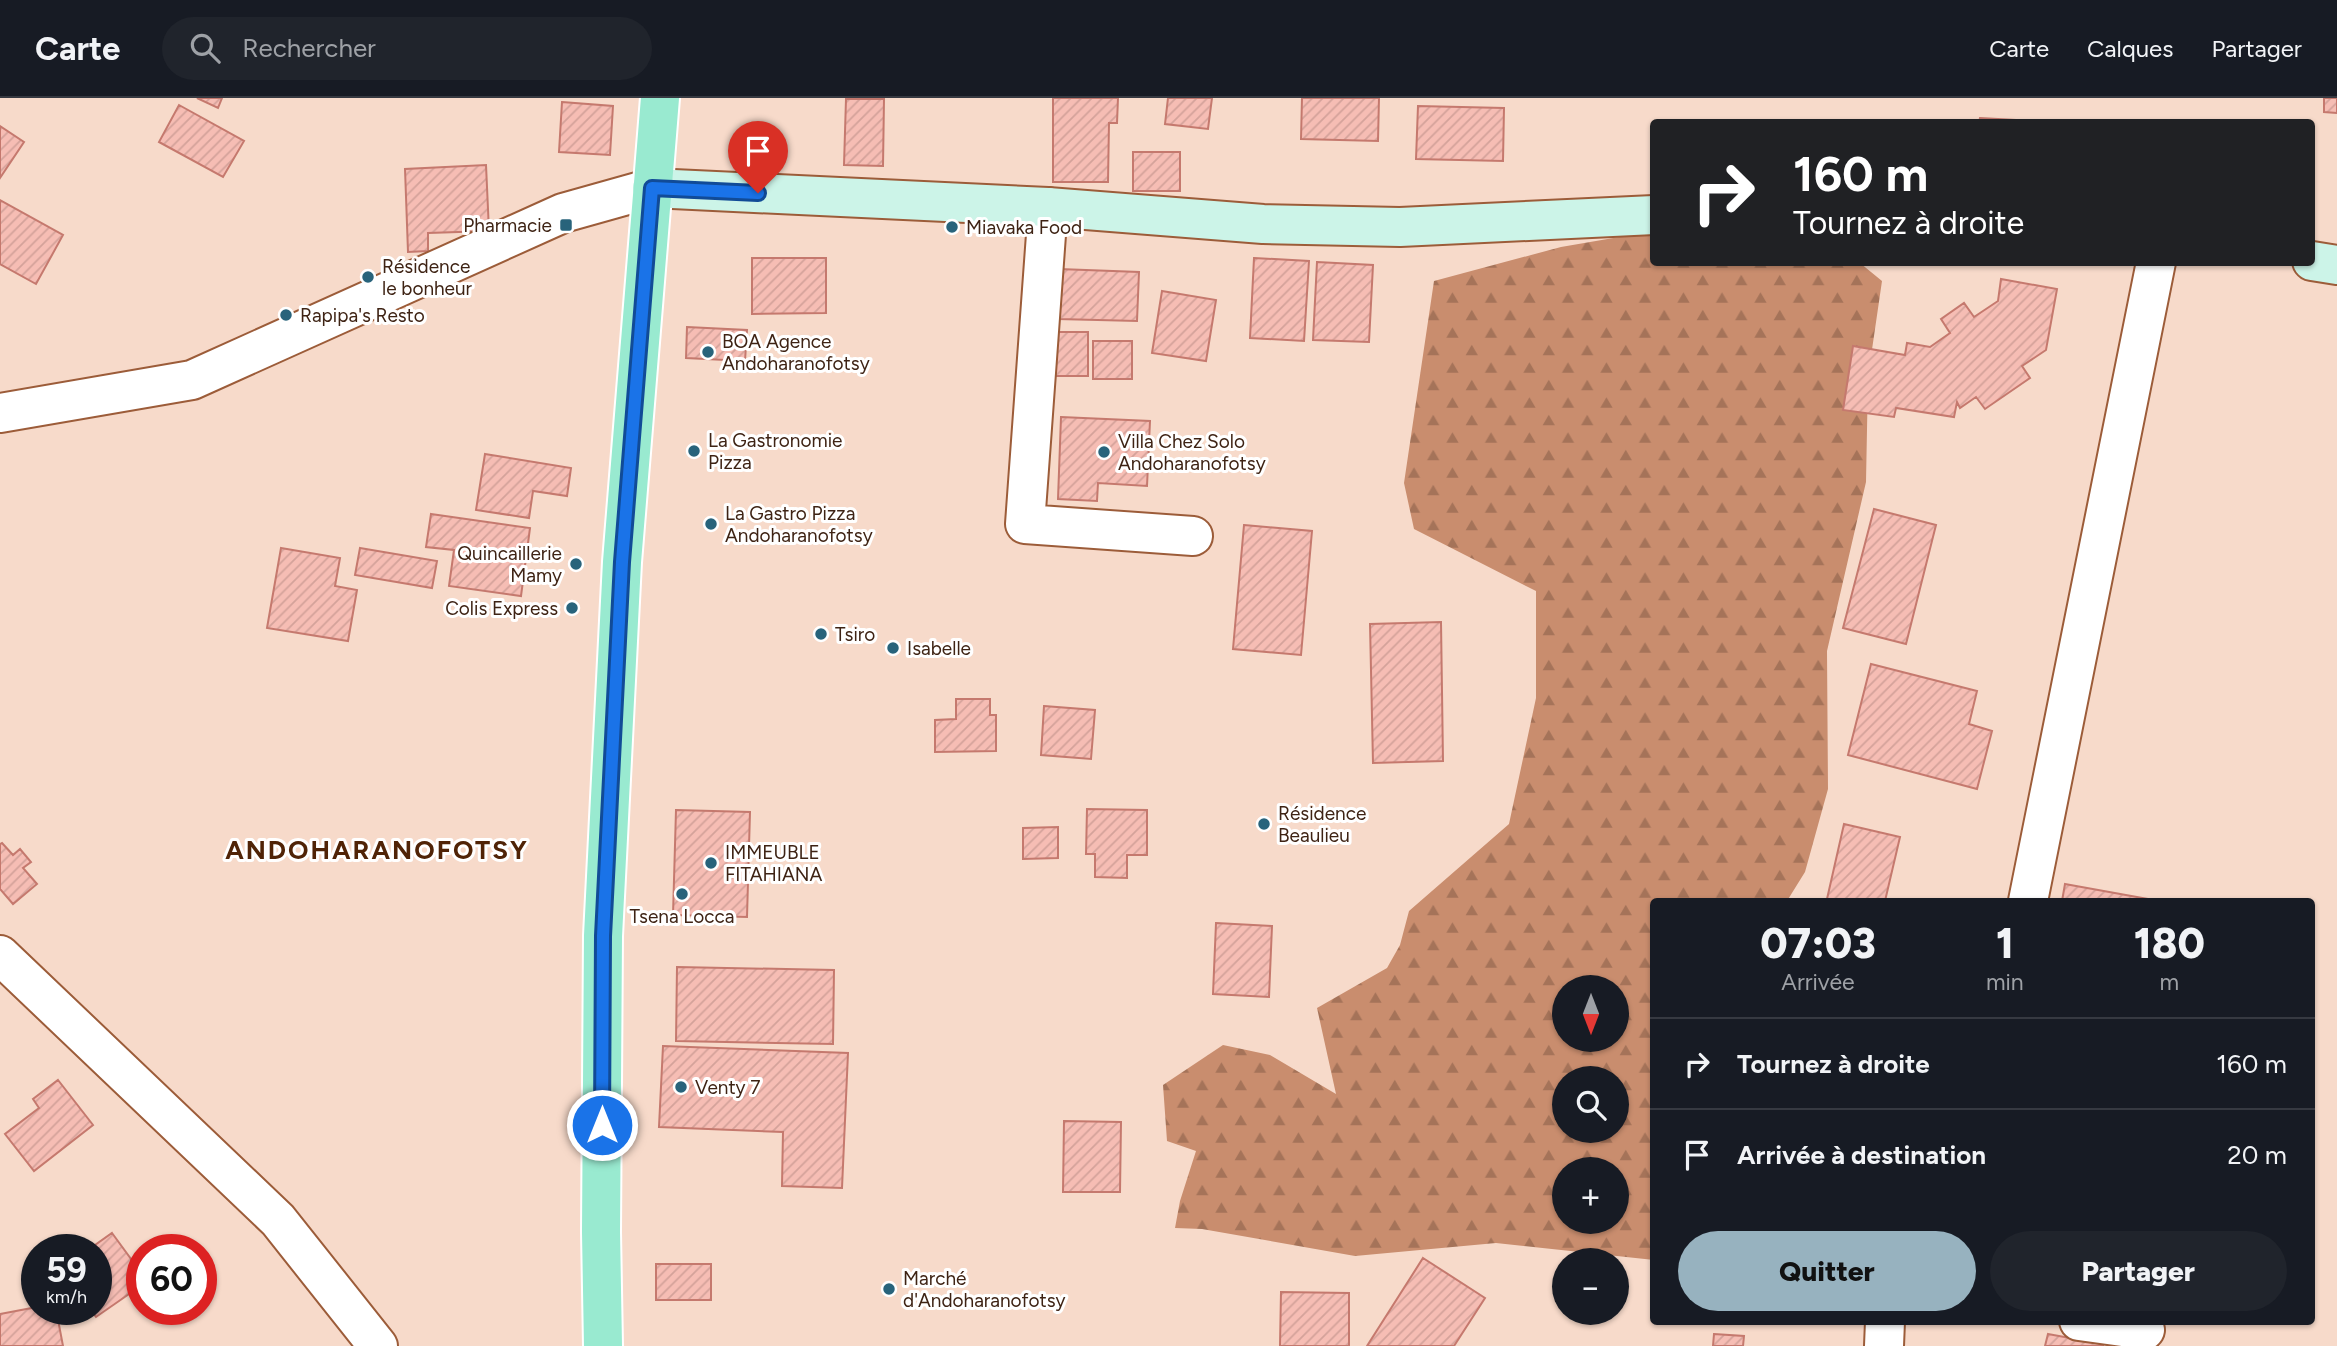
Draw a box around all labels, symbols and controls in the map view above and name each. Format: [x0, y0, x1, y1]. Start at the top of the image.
search box [162, 17, 652, 80]
text: Carte [35, 29, 120, 68]
icon: search [186, 29, 224, 67]
text: Rechercher [242, 32, 376, 64]
text: Carte [1989, 34, 2049, 63]
text: Calques [2087, 34, 2173, 63]
text: Partager [2211, 34, 2302, 63]
pin [728, 121, 788, 193]
icon: arrive [739, 132, 777, 170]
text: 160 m [1793, 144, 1928, 203]
icon: right [1678, 147, 1769, 238]
text: Tournez à droite [1793, 204, 2024, 242]
place label: Pharmacie [463, 214, 552, 237]
place label: Miavaka Food [966, 216, 1082, 239]
marker: Pharmacie [558, 217, 574, 233]
marker: Miavaka Food [944, 219, 960, 235]
place label: Résidence le bonheur [382, 255, 473, 300]
marker: Résidence le bonheur [360, 269, 376, 285]
place label: Rapipa's Resto [300, 304, 425, 327]
marker: Rapipa's Resto [278, 307, 294, 323]
place label: BOA Agence Andoharanofotsy [722, 330, 870, 375]
marker: BOA Agence Andoharanofotsy [700, 344, 716, 360]
place label: La Gastronomie Pizza [708, 429, 842, 474]
place label: Villa Chez Solo Andoharanofotsy [1118, 430, 1266, 475]
marker: La Gastronomie Pizza [686, 443, 702, 459]
marker: Villa Chez Solo Andoharanofotsy [1096, 444, 1112, 460]
place label: La Gastro Pizza Andoharanofotsy [725, 502, 873, 547]
marker: La Gastro Pizza Andoharanofotsy [703, 516, 719, 532]
place label: Quincaillerie Mamy [457, 542, 562, 587]
marker: Quincaillerie Mamy [568, 556, 584, 572]
place label: Colis Express [445, 597, 558, 620]
marker: Colis Express [564, 600, 580, 616]
place label: Tsiro [835, 623, 875, 646]
marker: Tsiro [813, 626, 829, 642]
place label: Isabelle [907, 637, 971, 660]
marker: Isabelle [885, 640, 901, 656]
place label: Résidence Beaulieu [1278, 802, 1366, 847]
marker: Résidence Beaulieu [1256, 816, 1272, 832]
district label: ANDOHARANOFOTSY [225, 834, 529, 866]
place label: IMMEUBLE FITAHIANA [725, 841, 823, 886]
marker: IMMEUBLE FITAHIANA [703, 855, 719, 871]
marker: Tsena Locca [674, 886, 690, 902]
place label: Tsena Locca [630, 905, 734, 928]
text: 07:03 [1760, 918, 1876, 969]
text: 1 [1996, 918, 2014, 969]
text: 180 [2134, 918, 2205, 969]
text: Arrivée [1781, 968, 1855, 996]
text: min [1986, 968, 2024, 996]
text: m [2160, 968, 2179, 996]
north arrow [1552, 975, 1629, 1052]
map controls [1552, 975, 1629, 1325]
icon: right [1678, 1045, 1716, 1083]
text: Tournez à droite [1737, 1048, 1930, 1080]
text: 160 m [2216, 1048, 2287, 1080]
button: search [1552, 1066, 1629, 1143]
place label: Venty 7 [695, 1076, 760, 1099]
marker: Venty 7 [673, 1079, 689, 1095]
position arrow [565, 1088, 639, 1162]
icon: arrive [1678, 1136, 1716, 1174]
text: Arrivée à destination [1737, 1139, 1986, 1171]
text: 20 m [2227, 1139, 2287, 1171]
button: + [1552, 1157, 1629, 1234]
button: Quitter [1678, 1231, 1976, 1311]
button: Partager [1990, 1231, 2287, 1311]
speed limit sign: 60 [126, 1234, 217, 1325]
button: − [1552, 1248, 1629, 1325]
text: 59 [46, 1249, 87, 1291]
place label: Marché d'Andoharanofotsy [903, 1267, 1066, 1312]
marker: Marché d'Andoharanofotsy [881, 1281, 897, 1297]
text: km/h [46, 1286, 87, 1308]

